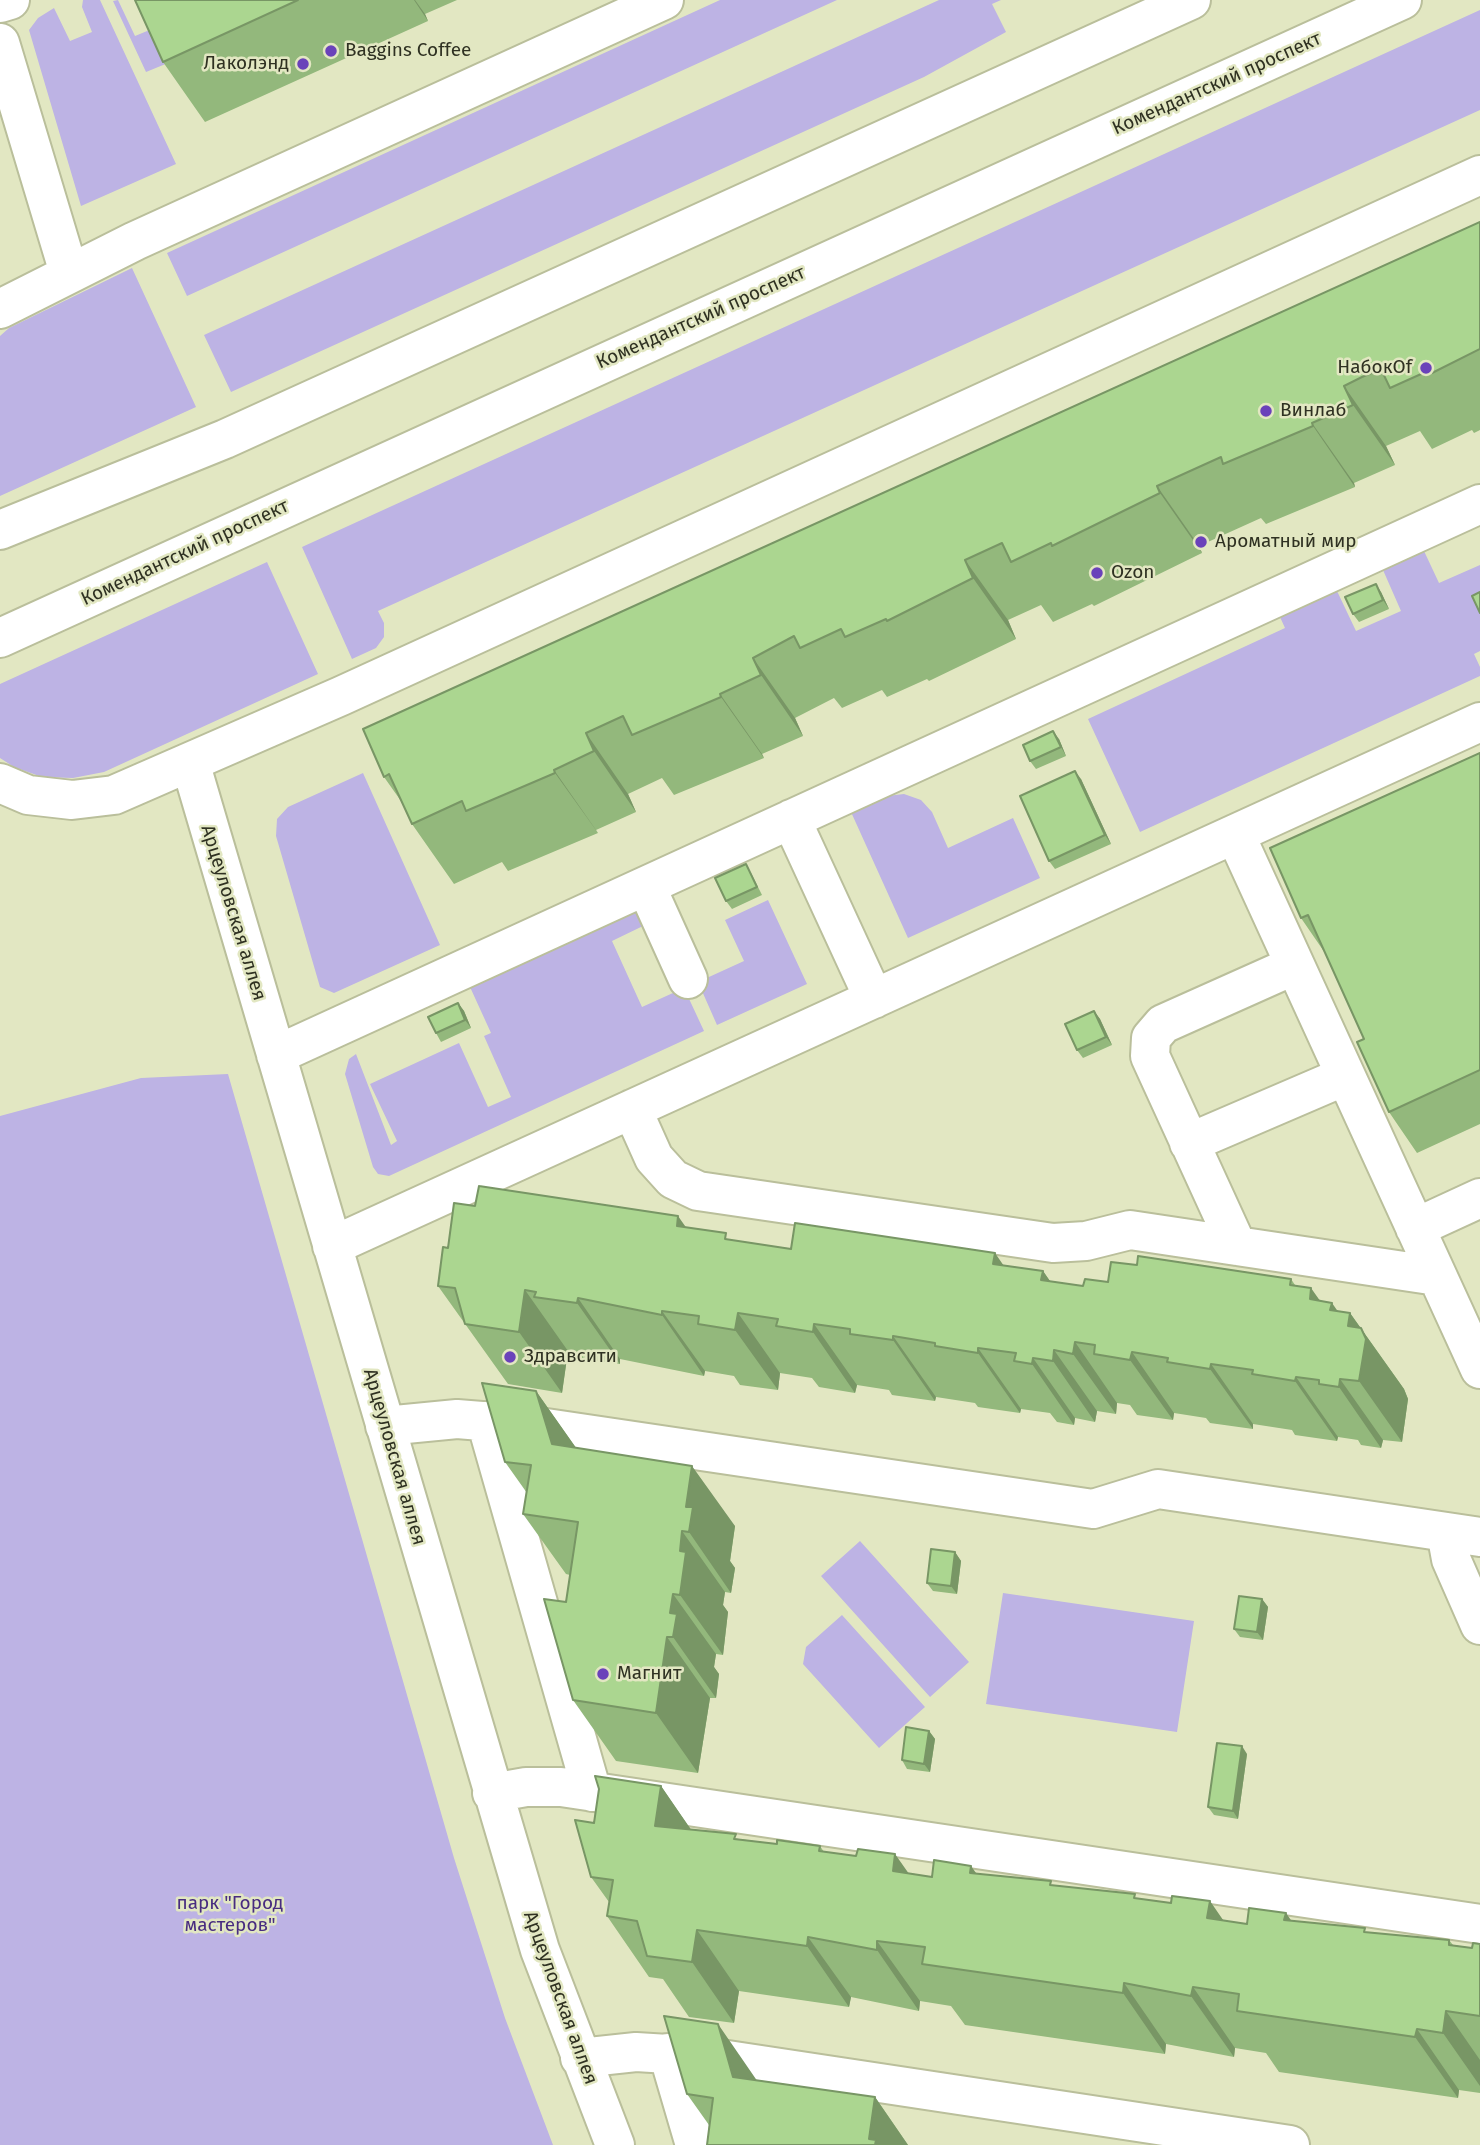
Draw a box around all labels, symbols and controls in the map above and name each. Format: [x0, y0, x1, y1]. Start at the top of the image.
street label: Комендантский проспект [1109, 28, 1325, 140]
place label: Baggins Coffee [345, 40, 471, 62]
marker: Baggins Coffee [323, 43, 339, 59]
place label: Лаколэнд [204, 53, 289, 75]
marker: Лаколэнд [295, 56, 311, 72]
street label: Комендантский проспект [593, 262, 809, 374]
place label: НабокOf [1337, 357, 1412, 379]
marker: НабокOf [1418, 360, 1434, 376]
place label: Винлаб [1280, 400, 1346, 422]
marker: Винлаб [1258, 403, 1274, 419]
street label: Комендантский проспект [78, 495, 292, 611]
place label: Ароматный мир [1215, 531, 1357, 553]
marker: Ароматный мир [1193, 534, 1209, 550]
place label: Ozon [1111, 562, 1154, 584]
marker: Ozon [1089, 565, 1105, 581]
street label: Арцеуловская аллея [195, 822, 271, 1004]
place label: Здравсити [524, 1346, 617, 1368]
marker: Здравсити [502, 1349, 518, 1365]
street label: Арцеуловская аллея [358, 1366, 430, 1548]
place label: Магнит [617, 1663, 682, 1685]
marker: Магнит [595, 1666, 611, 1682]
park label: парк "Город мастеров" [177, 1893, 283, 1937]
street label: Арцеуловская аллея [518, 1908, 602, 2088]

